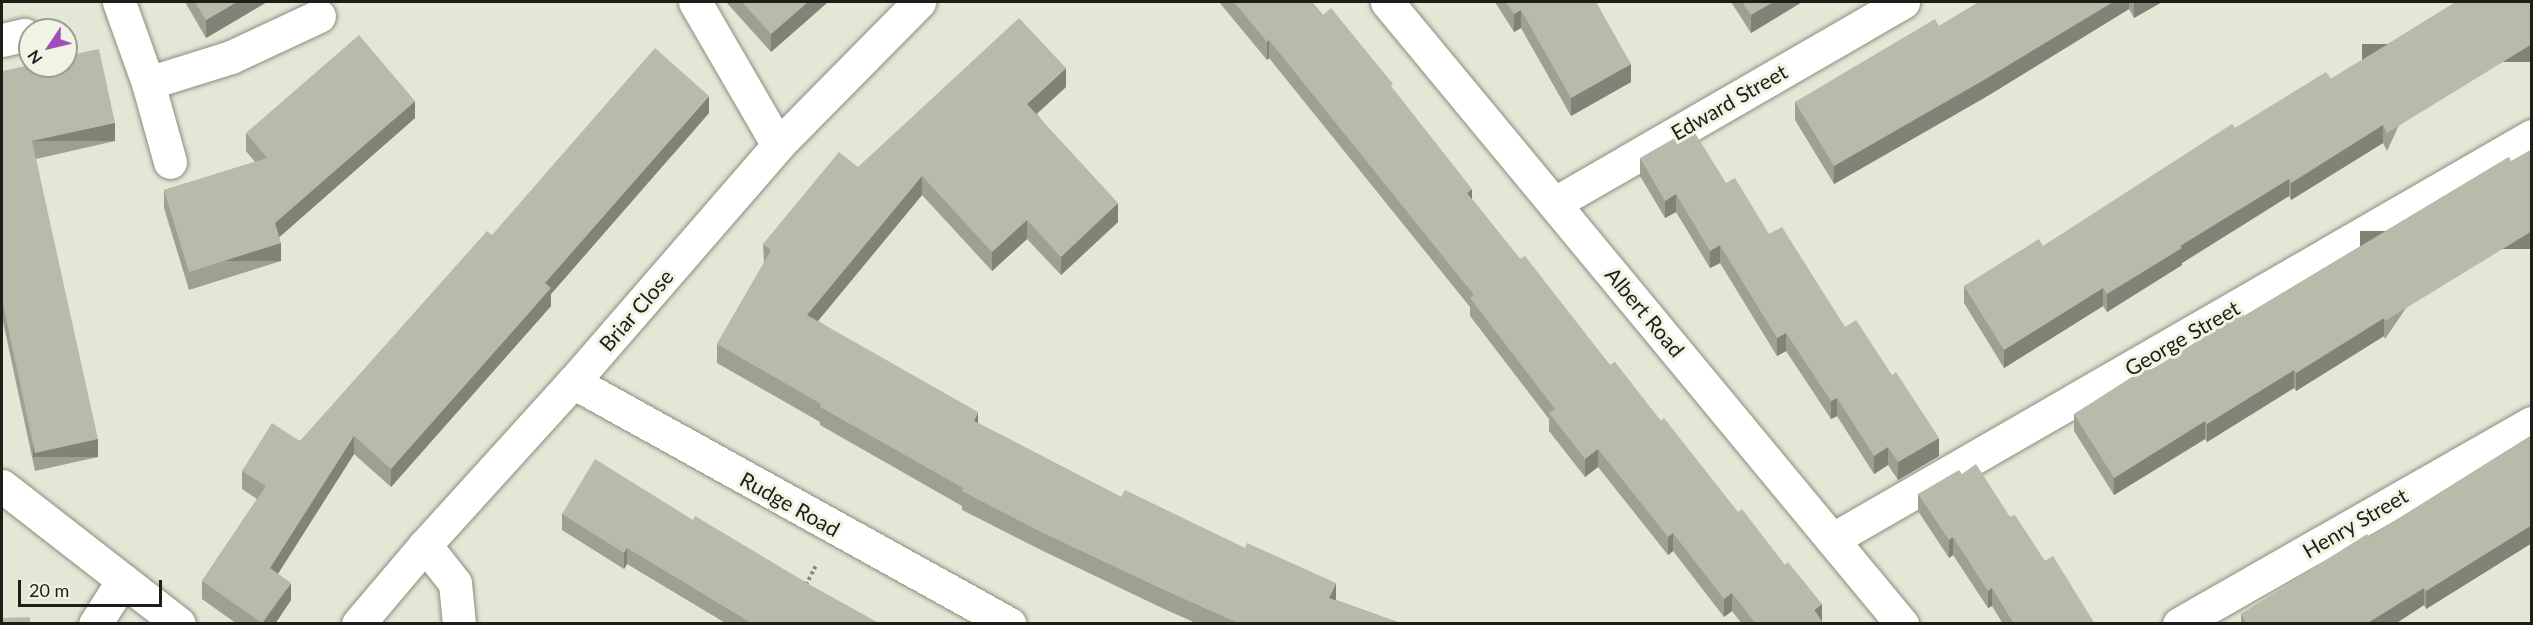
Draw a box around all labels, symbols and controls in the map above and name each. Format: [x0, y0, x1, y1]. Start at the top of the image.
north arrow [18, 18, 78, 78]
text: N [23, 47, 46, 68]
street label: Edward Street [1666, 59, 1792, 145]
street label: Albert Road [1600, 262, 1690, 362]
street label: Briar Close [594, 264, 678, 356]
street label: George Street [2120, 295, 2244, 381]
street label: Rudge Road [736, 466, 844, 542]
street label: Henry Street [2298, 483, 2412, 563]
scale bar [21, 568, 165, 606]
text: 20 m [29, 579, 69, 601]

